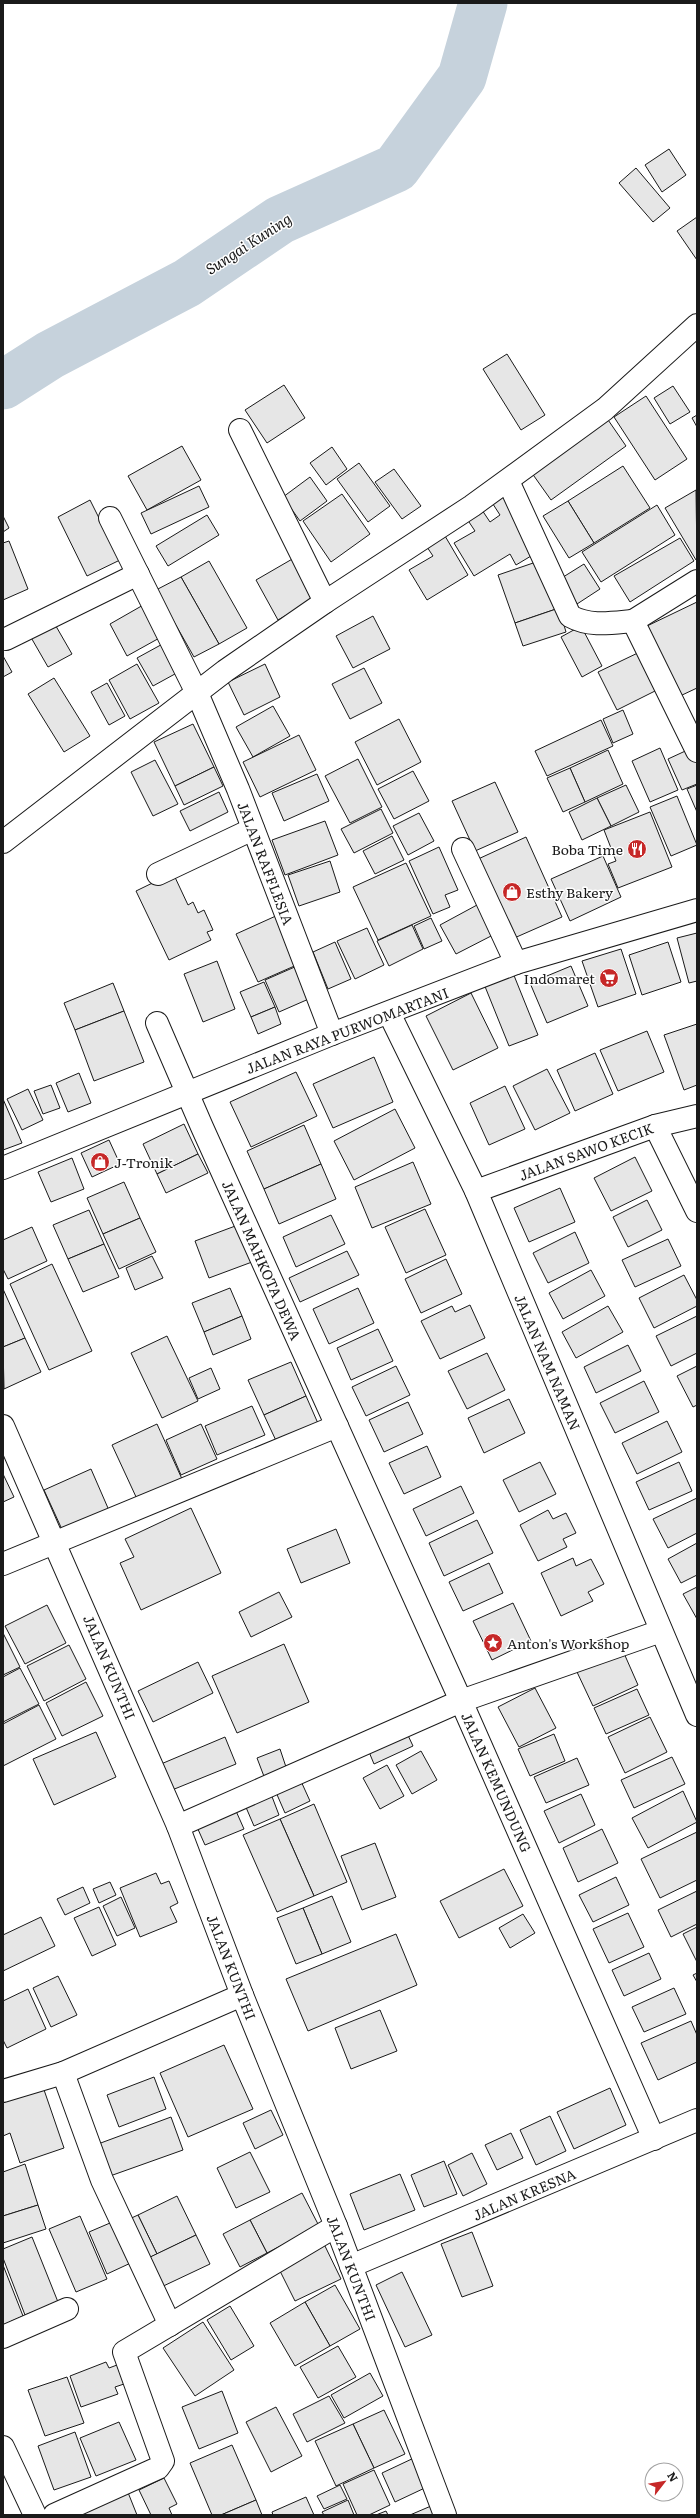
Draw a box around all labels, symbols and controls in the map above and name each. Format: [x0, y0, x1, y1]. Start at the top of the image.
water label: Sungai Kuning [200, 206, 296, 280]
street label: JALAN RAFFLESIA [233, 798, 299, 928]
restaurant icon: Boba Time [626, 838, 648, 860]
place label: Boba Time [552, 839, 623, 859]
shop icon: Esthy Bakery [501, 881, 523, 903]
place label: Esthy Bakery [526, 882, 614, 902]
supermarket icon: Indomaret [598, 967, 620, 989]
place label: Indomaret [523, 968, 595, 988]
street label: JALAN RAYA PURWOMARTANI [243, 982, 451, 1078]
street label: JALAN SAWO KECIK [516, 1117, 657, 1185]
shop icon: J-Tronik [89, 1151, 111, 1173]
place label: J-Tronik [114, 1152, 173, 1172]
street label: JALAN MAHKOTA DEWA [218, 1177, 307, 1344]
street label: JALAN NAM NAMAN [510, 1291, 586, 1433]
street label: JALAN KUNTHI [79, 1612, 141, 1722]
place icon: Anton's Workshop [482, 1632, 504, 1654]
place label: Anton's Workshop [507, 1633, 629, 1653]
street label: JALAN KEMUNDUNG [457, 1709, 537, 1856]
street label: JALAN KUNTHI [203, 1911, 261, 2023]
street label: JALAN KRESNA [469, 2163, 579, 2225]
street label: JALAN KUNTHI [323, 2212, 381, 2324]
north arrow [644, 2462, 684, 2502]
text: N [664, 2468, 683, 2484]

